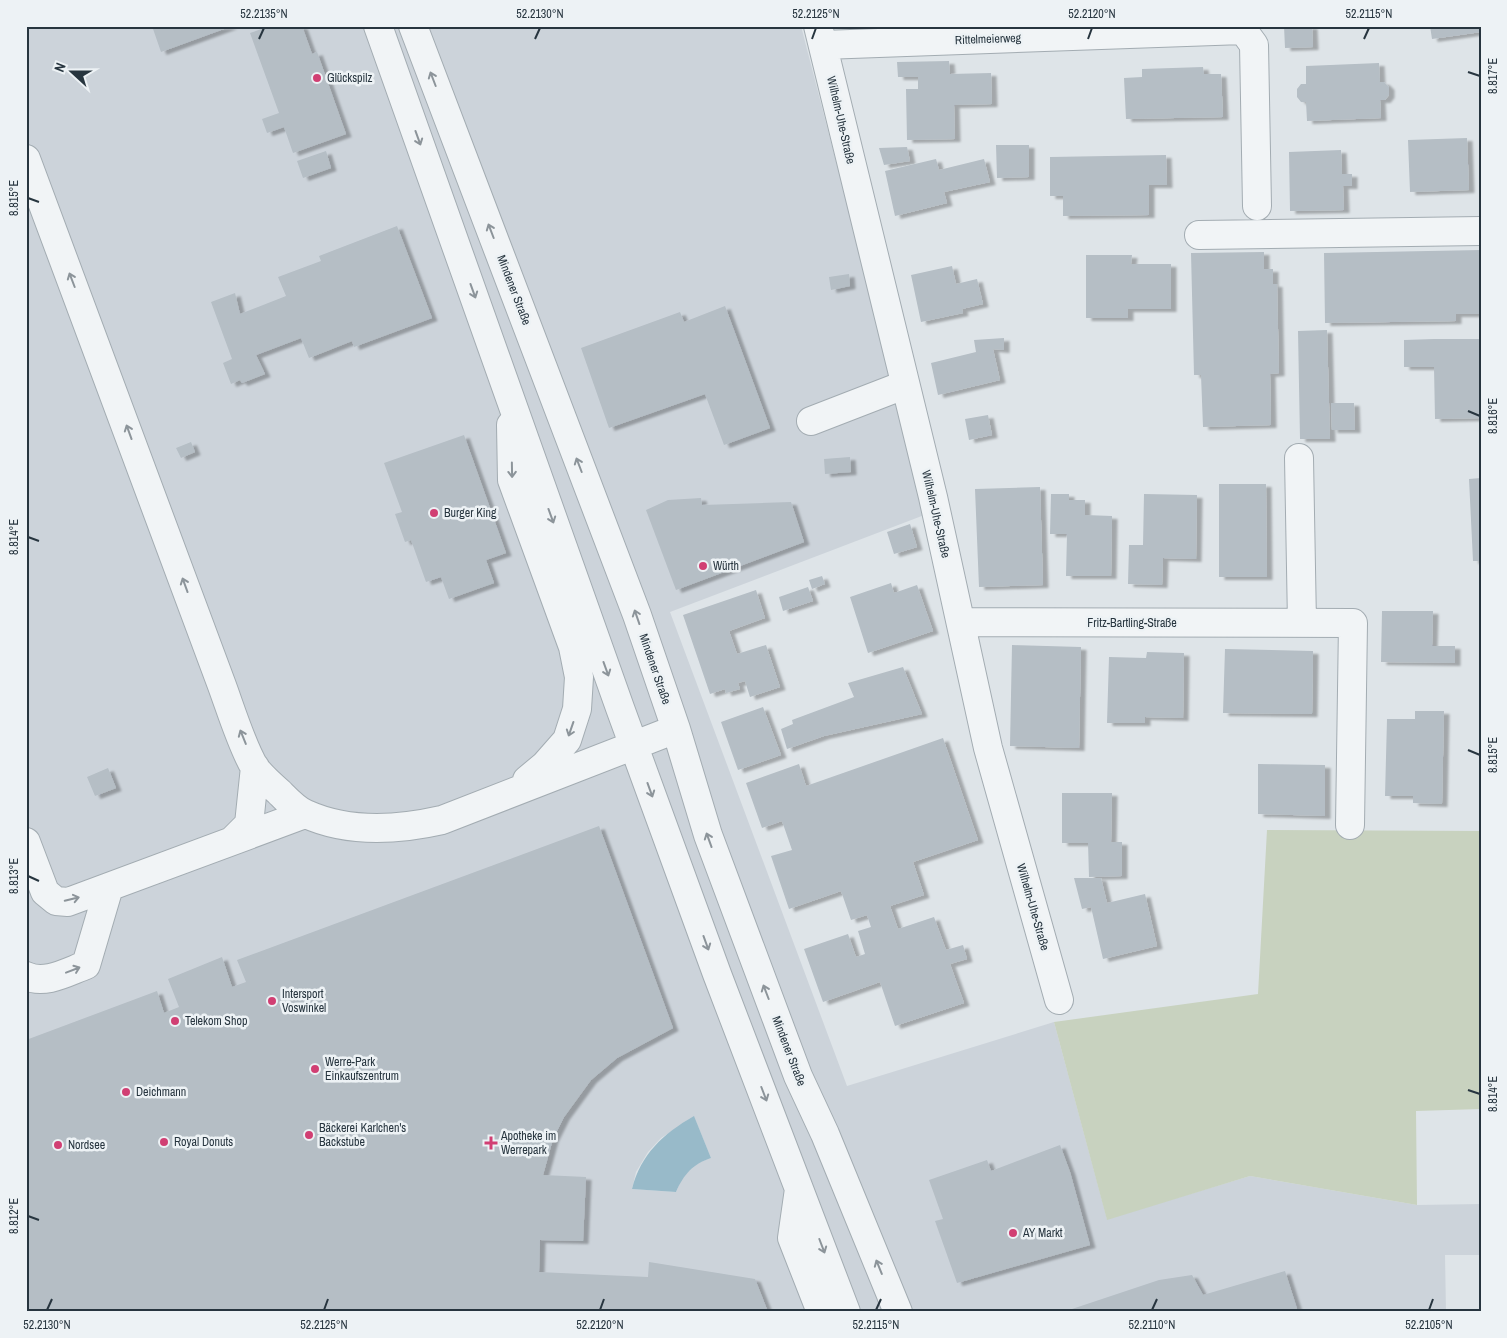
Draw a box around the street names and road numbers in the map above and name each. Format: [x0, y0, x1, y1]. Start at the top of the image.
street label: Rittelmeierweg [955, 30, 1022, 48]
street label: Wilhelm-Uhe-Straße [823, 75, 859, 165]
street label: Mindener Straße [493, 253, 535, 327]
street label: Wilhelm-Uhe-Straße [918, 469, 954, 559]
street label: Fritz-Bartling-Straße [1087, 615, 1177, 631]
street label: Mindener Straße [635, 631, 675, 707]
street label: Wilhelm-Uhe-Straße [1013, 862, 1053, 952]
street label: Mindener Straße [768, 1014, 810, 1088]

